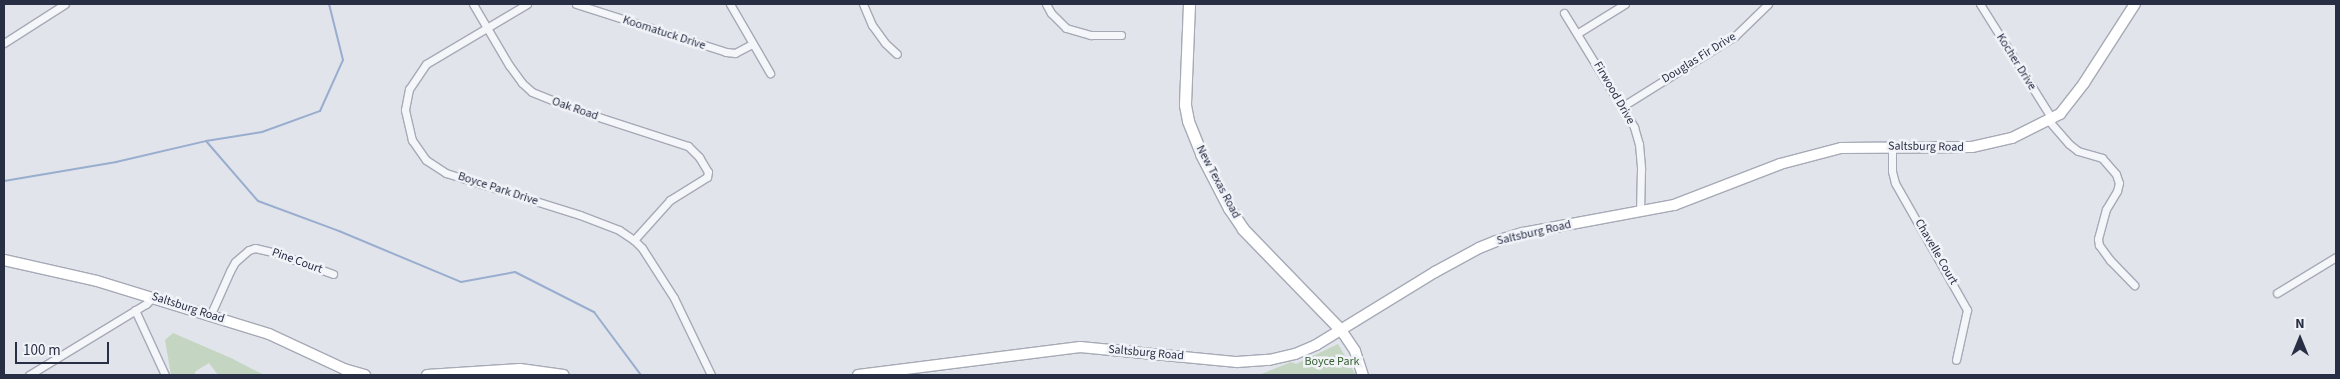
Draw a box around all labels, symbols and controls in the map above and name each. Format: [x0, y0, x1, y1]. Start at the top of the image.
street label: Koomatuck Drive [621, 13, 707, 53]
street label: Douglas Fir Drive [1659, 30, 1739, 86]
street label: Kocher Drive [1993, 31, 2039, 93]
street label: Firwood Drive [1590, 59, 1638, 127]
street label: Oak Road [550, 94, 600, 124]
street label: Saltsburg Road [1888, 139, 1964, 155]
street label: New Texas Road [1193, 143, 1243, 221]
street label: Boyce Park Drive [456, 169, 540, 209]
street label: Saltsburg Road [1495, 217, 1573, 249]
street label: Chavelle Court [1911, 217, 1961, 287]
street label: Pine Court [270, 245, 324, 277]
street label: Saltsburg Road [150, 289, 226, 327]
north arrow [2275, 314, 2325, 364]
text: N [2295, 314, 2305, 334]
scale bar [18, 332, 111, 364]
text: 100 m [23, 340, 61, 361]
street label: Saltsburg Road [1108, 343, 1184, 363]
park label: Boyce Park [1304, 355, 1360, 369]

